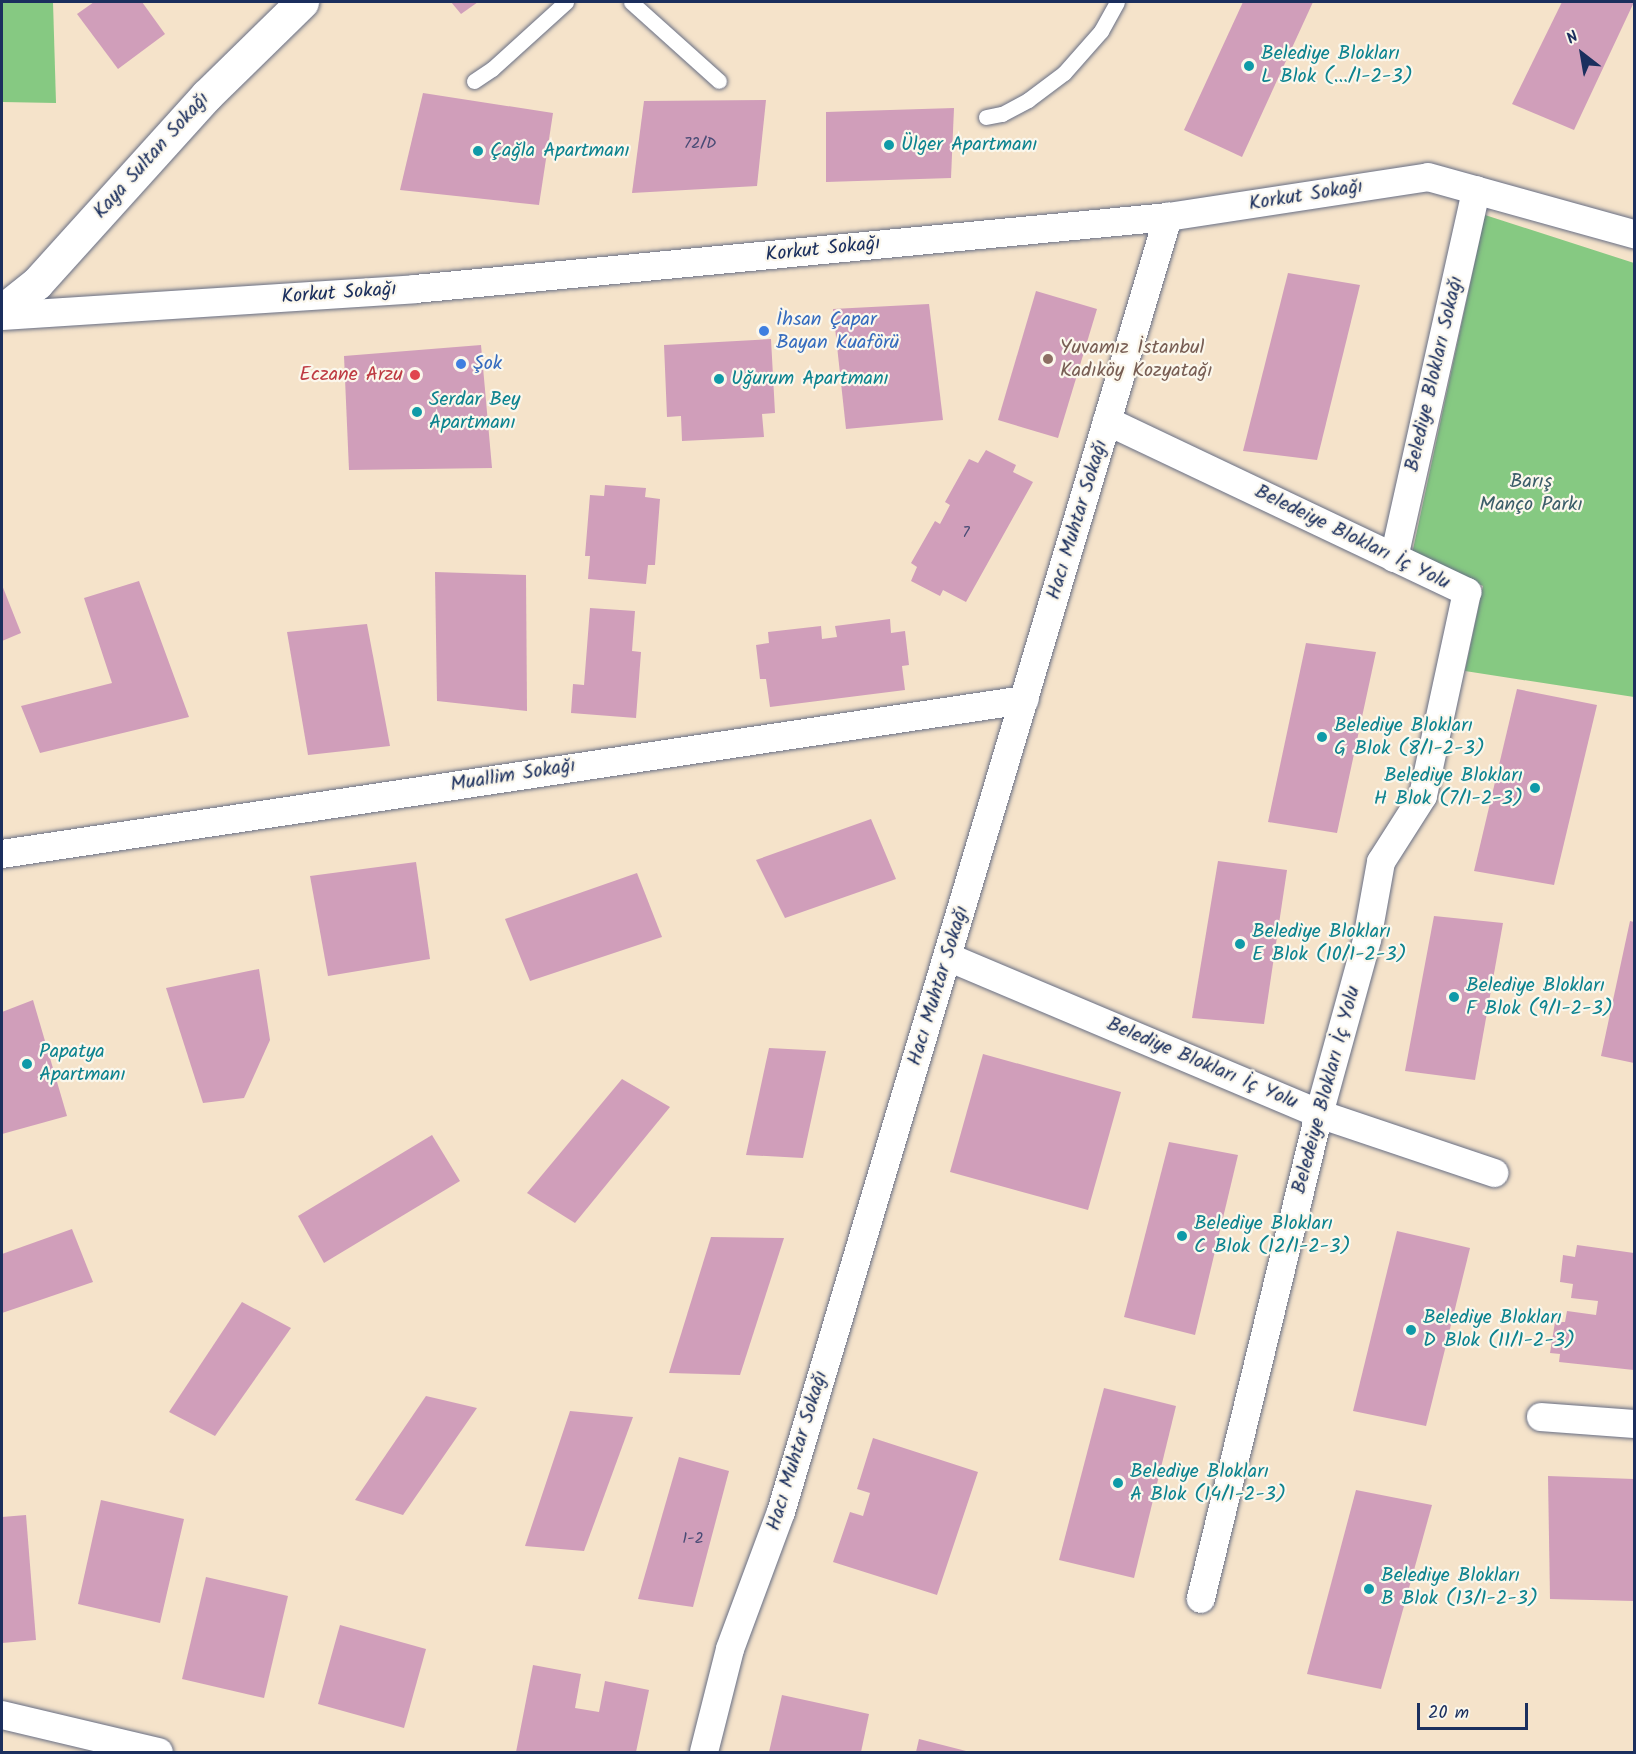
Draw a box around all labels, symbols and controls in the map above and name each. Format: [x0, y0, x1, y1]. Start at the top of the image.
north arrow [1552, 24, 1612, 84]
text: N [1562, 25, 1583, 51]
place label: Belediye Blokları L Blok (.../1-2-3) [1261, 42, 1413, 89]
marker: Belediye Blokları L Blok (.../1-2-3) [1242, 59, 1256, 73]
street label: Kaya Sultan Sokağı [89, 88, 215, 224]
place label: Ülger Apartmanı [901, 133, 1037, 157]
house number: 72/D [684, 134, 716, 154]
marker: Ülger Apartmanı [882, 138, 896, 152]
place label: Çağla Apartmanı [490, 139, 630, 163]
marker: Çağla Apartmanı [471, 144, 485, 158]
street label: Korkut Sokağı [1247, 175, 1365, 217]
street label: Korkut Sokağı [764, 232, 882, 268]
street label: Belediye Blokları Sokağı [1401, 274, 1469, 474]
street label: Korkut Sokağı [281, 278, 397, 310]
place label: İhsan Çapar Bayan Kuaförü [776, 308, 899, 355]
marker: İhsan Çapar Bayan Kuaförü [757, 324, 771, 338]
place label: Yuvamız İstanbul Kadıköy Kozyatağı [1060, 336, 1212, 383]
place label: Şok [473, 352, 502, 376]
marker: Yuvamız İstanbul Kadıköy Kozyatağı [1041, 352, 1055, 366]
marker: Şok [454, 357, 468, 371]
place label: Eczane Arzu [299, 363, 403, 387]
place label: Uğurum Apartmanı [731, 367, 889, 391]
marker: Eczane Arzu [408, 368, 422, 382]
marker: Uğurum Apartmanı [712, 372, 726, 386]
place label: Serdar Bey Apartmanı [429, 388, 520, 435]
marker: Serdar Bey Apartmanı [410, 405, 424, 419]
street label: Hacı Muhtar Sokağı [1042, 437, 1114, 603]
park label: Barış Manço Parkı [1479, 470, 1583, 517]
street label: Beledeiye Blokları İç Yolu [1250, 480, 1454, 596]
house number: 7 [962, 523, 970, 543]
place label: Belediye Blokları G Blok (8/1-2-3) [1334, 714, 1485, 761]
marker: Belediye Blokları G Blok (8/1-2-3) [1315, 730, 1329, 744]
street label: Muallim Sokağı [449, 754, 577, 798]
place label: Belediye Blokları H Blok (7/1-2-3) [1374, 765, 1523, 812]
marker: Belediye Blokları H Blok (7/1-2-3) [1528, 781, 1542, 795]
street label: Hacı Muhtar Sokağı [903, 903, 975, 1069]
place label: Belediye Blokları E Blok (10/1-2-3) [1252, 921, 1407, 968]
marker: Belediye Blokları E Blok (10/1-2-3) [1233, 937, 1247, 951]
place label: Belediye Blokları F Blok (9/1-2-3) [1466, 974, 1613, 1021]
street label: Beledeiye Blokları İç Yolu [1288, 983, 1366, 1197]
marker: Belediye Blokları F Blok (9/1-2-3) [1447, 990, 1461, 1004]
street label: Belediye Blokları İç Yolu [1103, 1013, 1301, 1115]
place label: Papatya Apartmanı [39, 1040, 126, 1087]
marker: Papatya Apartmanı [20, 1057, 34, 1071]
place label: Belediye Blokları C Blok (12/1-2-3) [1194, 1212, 1351, 1259]
marker: Belediye Blokları C Blok (12/1-2-3) [1175, 1229, 1189, 1243]
place label: Belediye Blokları D Blok (11/1-2-3) [1423, 1306, 1575, 1353]
marker: Belediye Blokları D Blok (11/1-2-3) [1404, 1323, 1418, 1337]
street label: Hacı Muhtar Sokağı [762, 1368, 834, 1534]
place label: Belediye Blokları A Blok (14/1-2-3) [1130, 1460, 1286, 1507]
marker: Belediye Blokları A Blok (14/1-2-3) [1111, 1476, 1125, 1490]
house number: 1-2 [682, 1529, 704, 1549]
place label: Belediye Blokları B Blok (13/1-2-3) [1381, 1565, 1538, 1612]
marker: Belediye Blokları B Blok (13/1-2-3) [1362, 1582, 1376, 1596]
scale bar [1420, 1691, 1531, 1729]
text: 20 m [1428, 1699, 1469, 1728]

